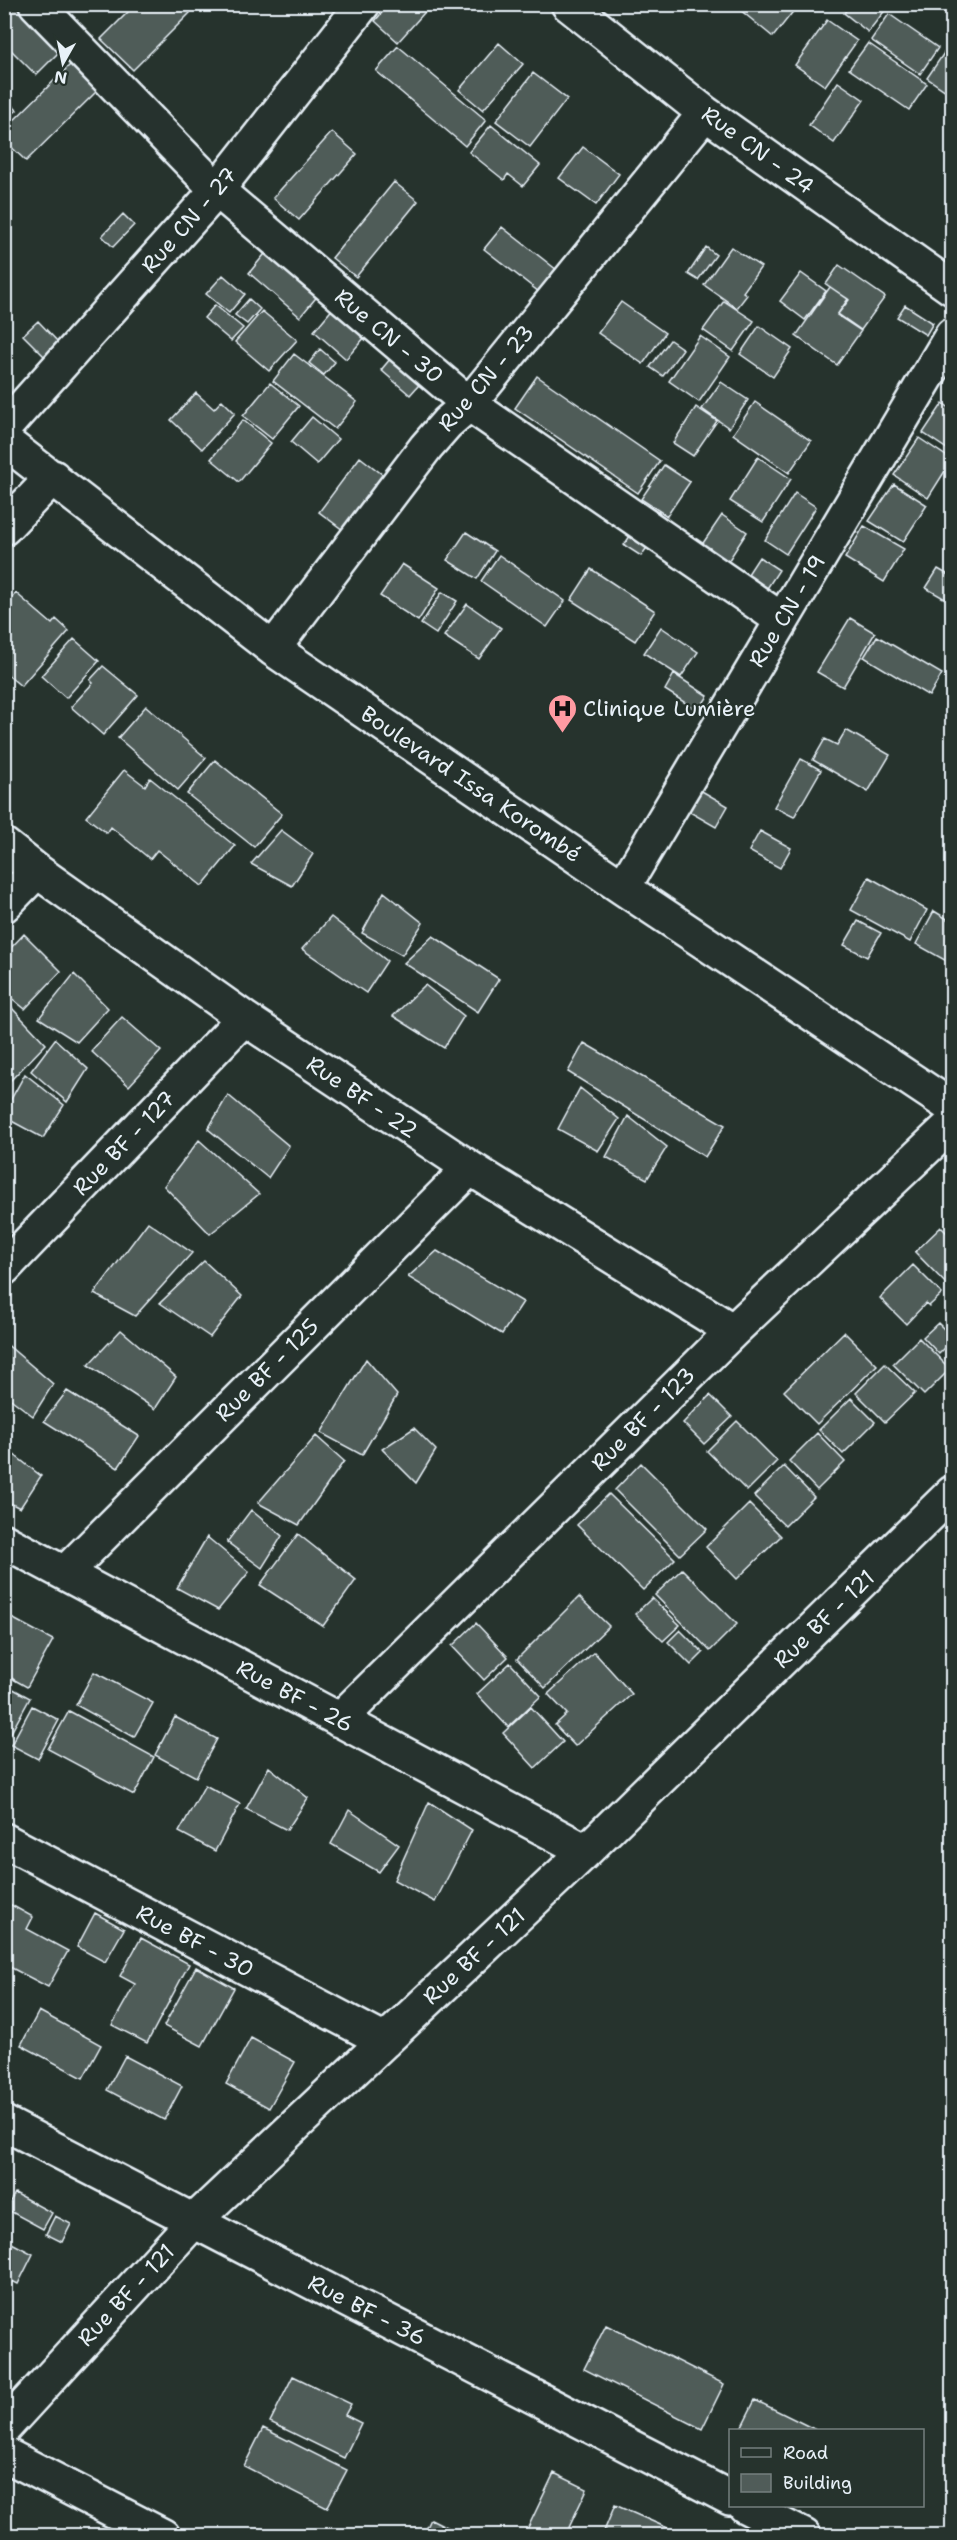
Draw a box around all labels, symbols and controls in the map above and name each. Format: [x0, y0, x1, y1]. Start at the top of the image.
north arrow [33, 33, 93, 93]
text: N [53, 66, 69, 89]
street label: Rue CN - 24 [696, 99, 820, 201]
street label: Rue CN - 27 [135, 161, 243, 279]
street label: Rue CN - 30 [329, 282, 449, 390]
street label: Rue CN - 23 [432, 318, 540, 438]
street label: Rue CN - 19 [742, 549, 832, 673]
hospital icon: Clinique Lumière [546, 692, 578, 734]
place label: Clinique Lumière [583, 694, 755, 723]
street label: Boulevard Issa Korombé [355, 699, 587, 869]
street label: Rue BF - 22 [301, 1049, 423, 1145]
street label: Rue BF - 127 [66, 1084, 182, 1202]
street label: Rue BF - 125 [209, 1312, 325, 1428]
street label: Rue BF - 123 [585, 1361, 701, 1477]
street label: Rue BF - 121 [767, 1563, 881, 1675]
street label: Rue BF - 26 [232, 1653, 358, 1739]
street label: Rue BF - 30 [131, 1898, 259, 1984]
street label: Rue BF - 121 [417, 1901, 531, 2011]
street label: Rue BF - 121 [71, 2238, 181, 2352]
street label: Rue BF - 36 [303, 2268, 431, 2352]
legend [729, 2429, 924, 2507]
text: Road [783, 2441, 828, 2465]
text: Building [783, 2471, 852, 2495]

